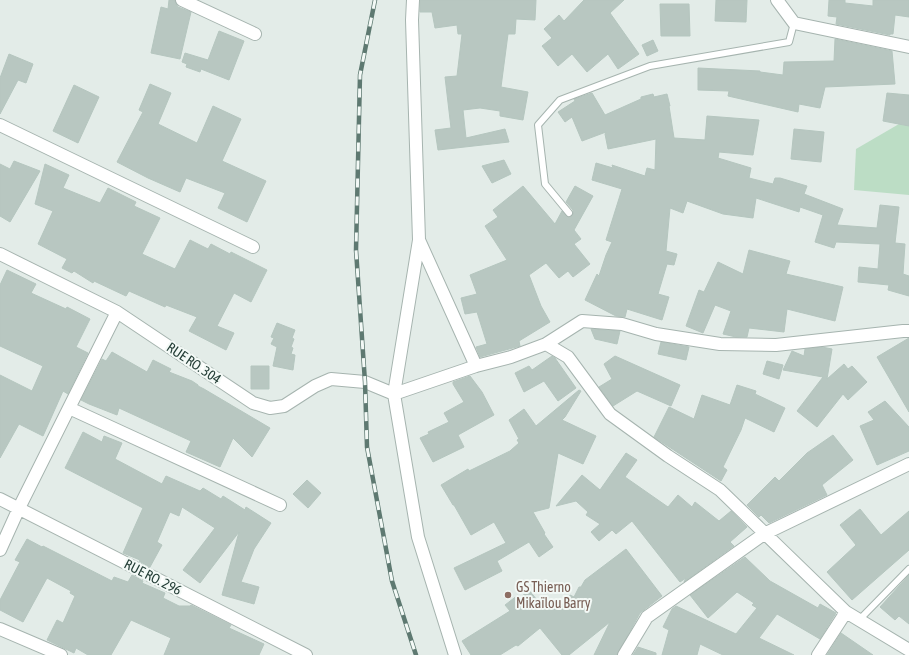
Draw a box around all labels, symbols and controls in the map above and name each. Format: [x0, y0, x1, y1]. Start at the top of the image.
street label: RUE RO. 304 [164, 339, 225, 387]
street label: RUE RO. 296 [122, 556, 185, 598]
place label: GS Thierno Mikaïlou Barry [516, 579, 591, 611]
marker: GS Thierno Mikaïlou Barry [503, 590, 513, 600]

